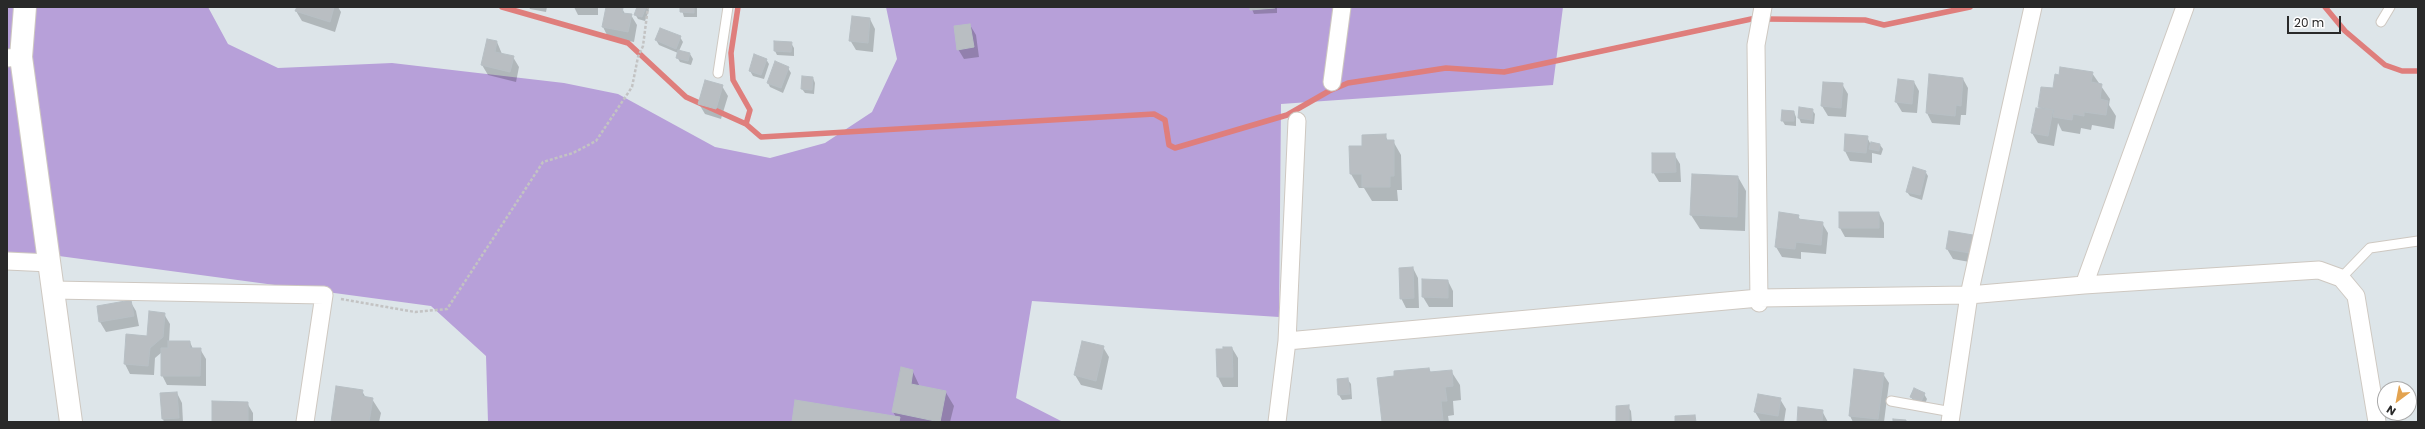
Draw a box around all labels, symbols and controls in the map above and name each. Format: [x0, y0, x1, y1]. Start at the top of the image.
scale bar [2289, 8, 2343, 34]
text: 20 m [2294, 14, 2324, 31]
north arrow [2377, 381, 2417, 421]
text: N [2383, 401, 2399, 419]

